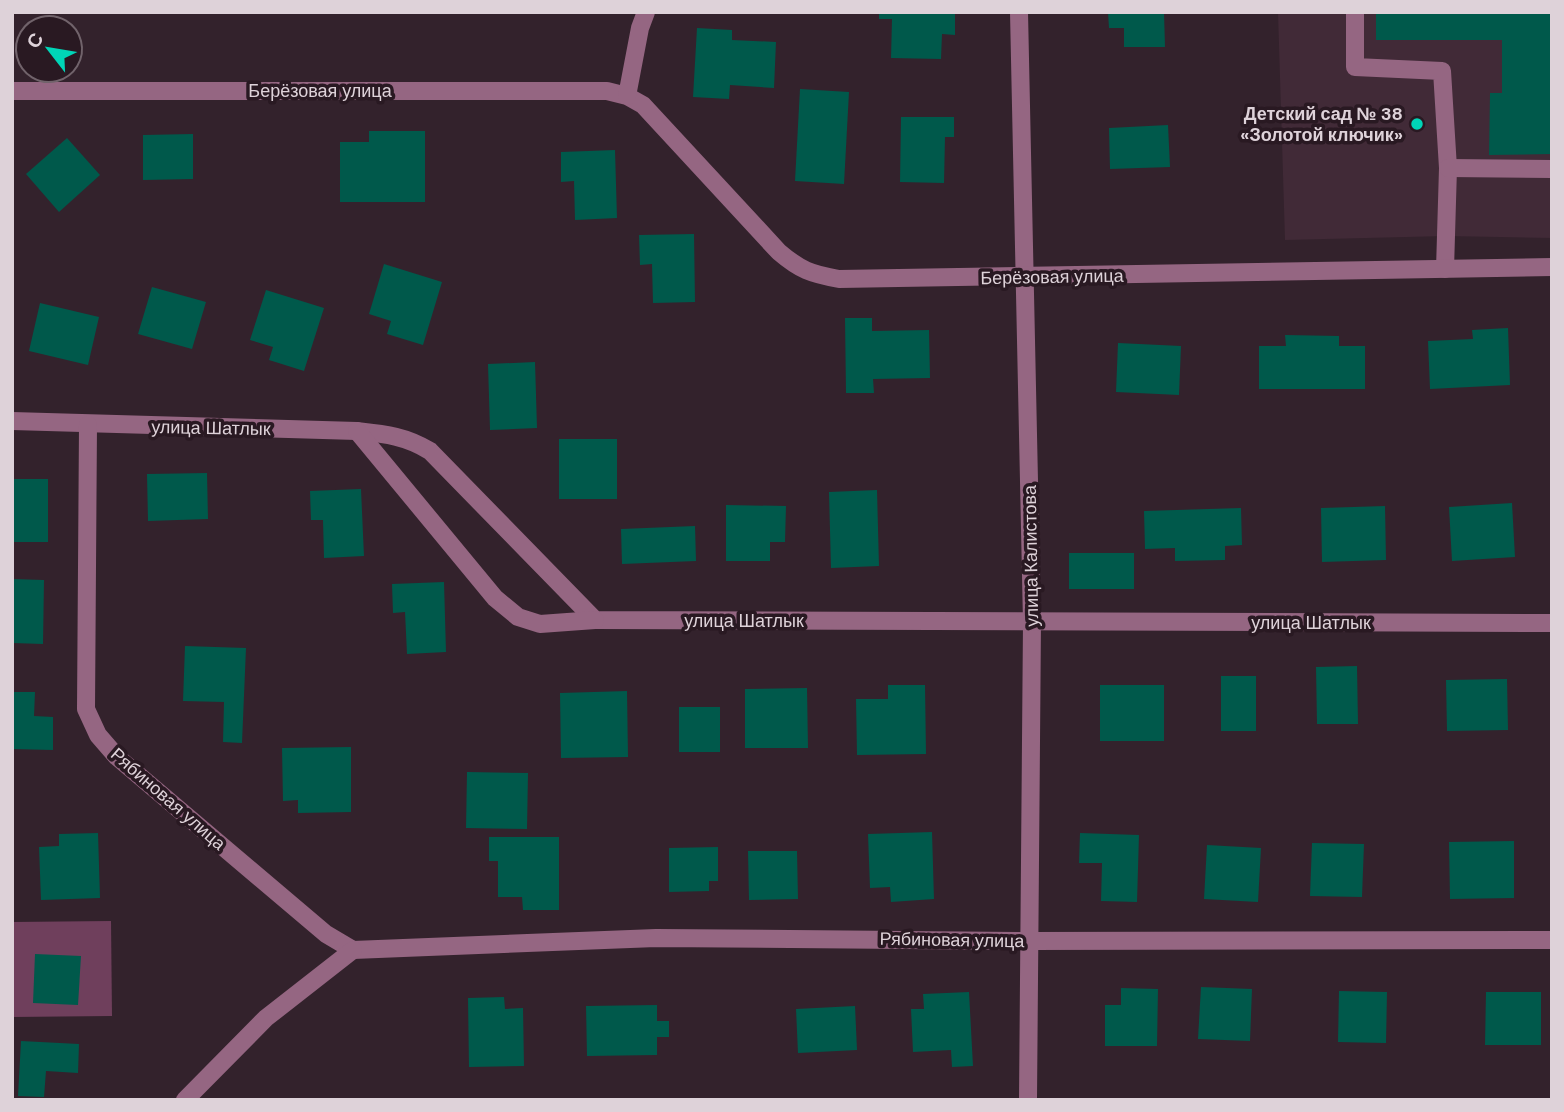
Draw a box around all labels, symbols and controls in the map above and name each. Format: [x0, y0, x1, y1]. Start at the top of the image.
north arrow [14, 14, 84, 84]
text: С [21, 28, 49, 53]
street label: Берёзовая улица [248, 79, 393, 103]
place label: Детский сад № 38 «Золотой ключик» [1240, 102, 1403, 147]
marker: Детский сад № 38 «Золотой ключик» [1409, 116, 1425, 132]
street label: Берёзовая улица [980, 264, 1125, 290]
street label: улица Шатлык [151, 415, 271, 441]
street label: улица Калистова [1018, 484, 1044, 627]
street label: улица Шатлык [684, 609, 804, 633]
street label: улица Шатлык [1251, 611, 1371, 635]
street label: Рябиновая улица [105, 742, 231, 856]
street label: Рябиновая улица [879, 927, 1026, 953]

